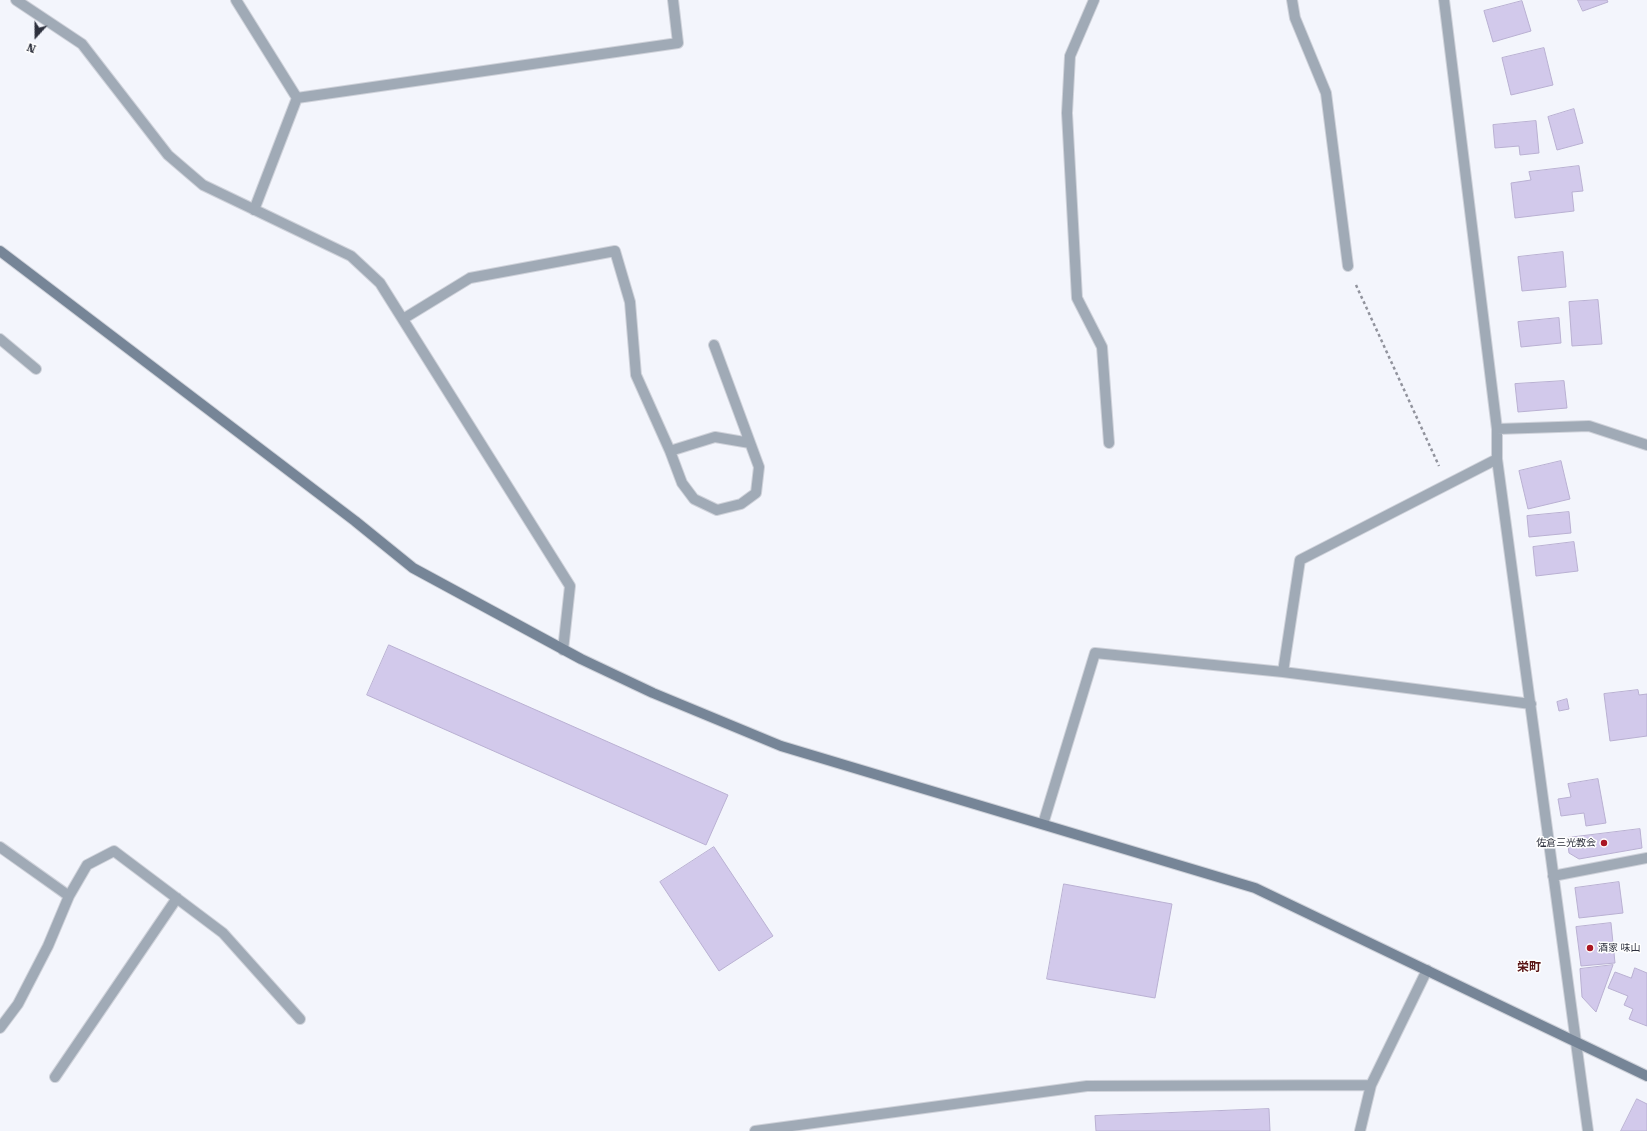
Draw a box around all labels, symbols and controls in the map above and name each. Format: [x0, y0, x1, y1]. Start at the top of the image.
north arrow [16, 16, 56, 56]
text: N [25, 40, 38, 55]
place label: 佐倉三光教会 [1536, 837, 1596, 849]
marker: 佐倉三光教会 [1599, 838, 1609, 848]
place label: 酒家 味山 [1598, 942, 1641, 954]
marker: 酒家 味山 [1585, 943, 1595, 953]
district label: 栄町 [1517, 960, 1541, 974]

